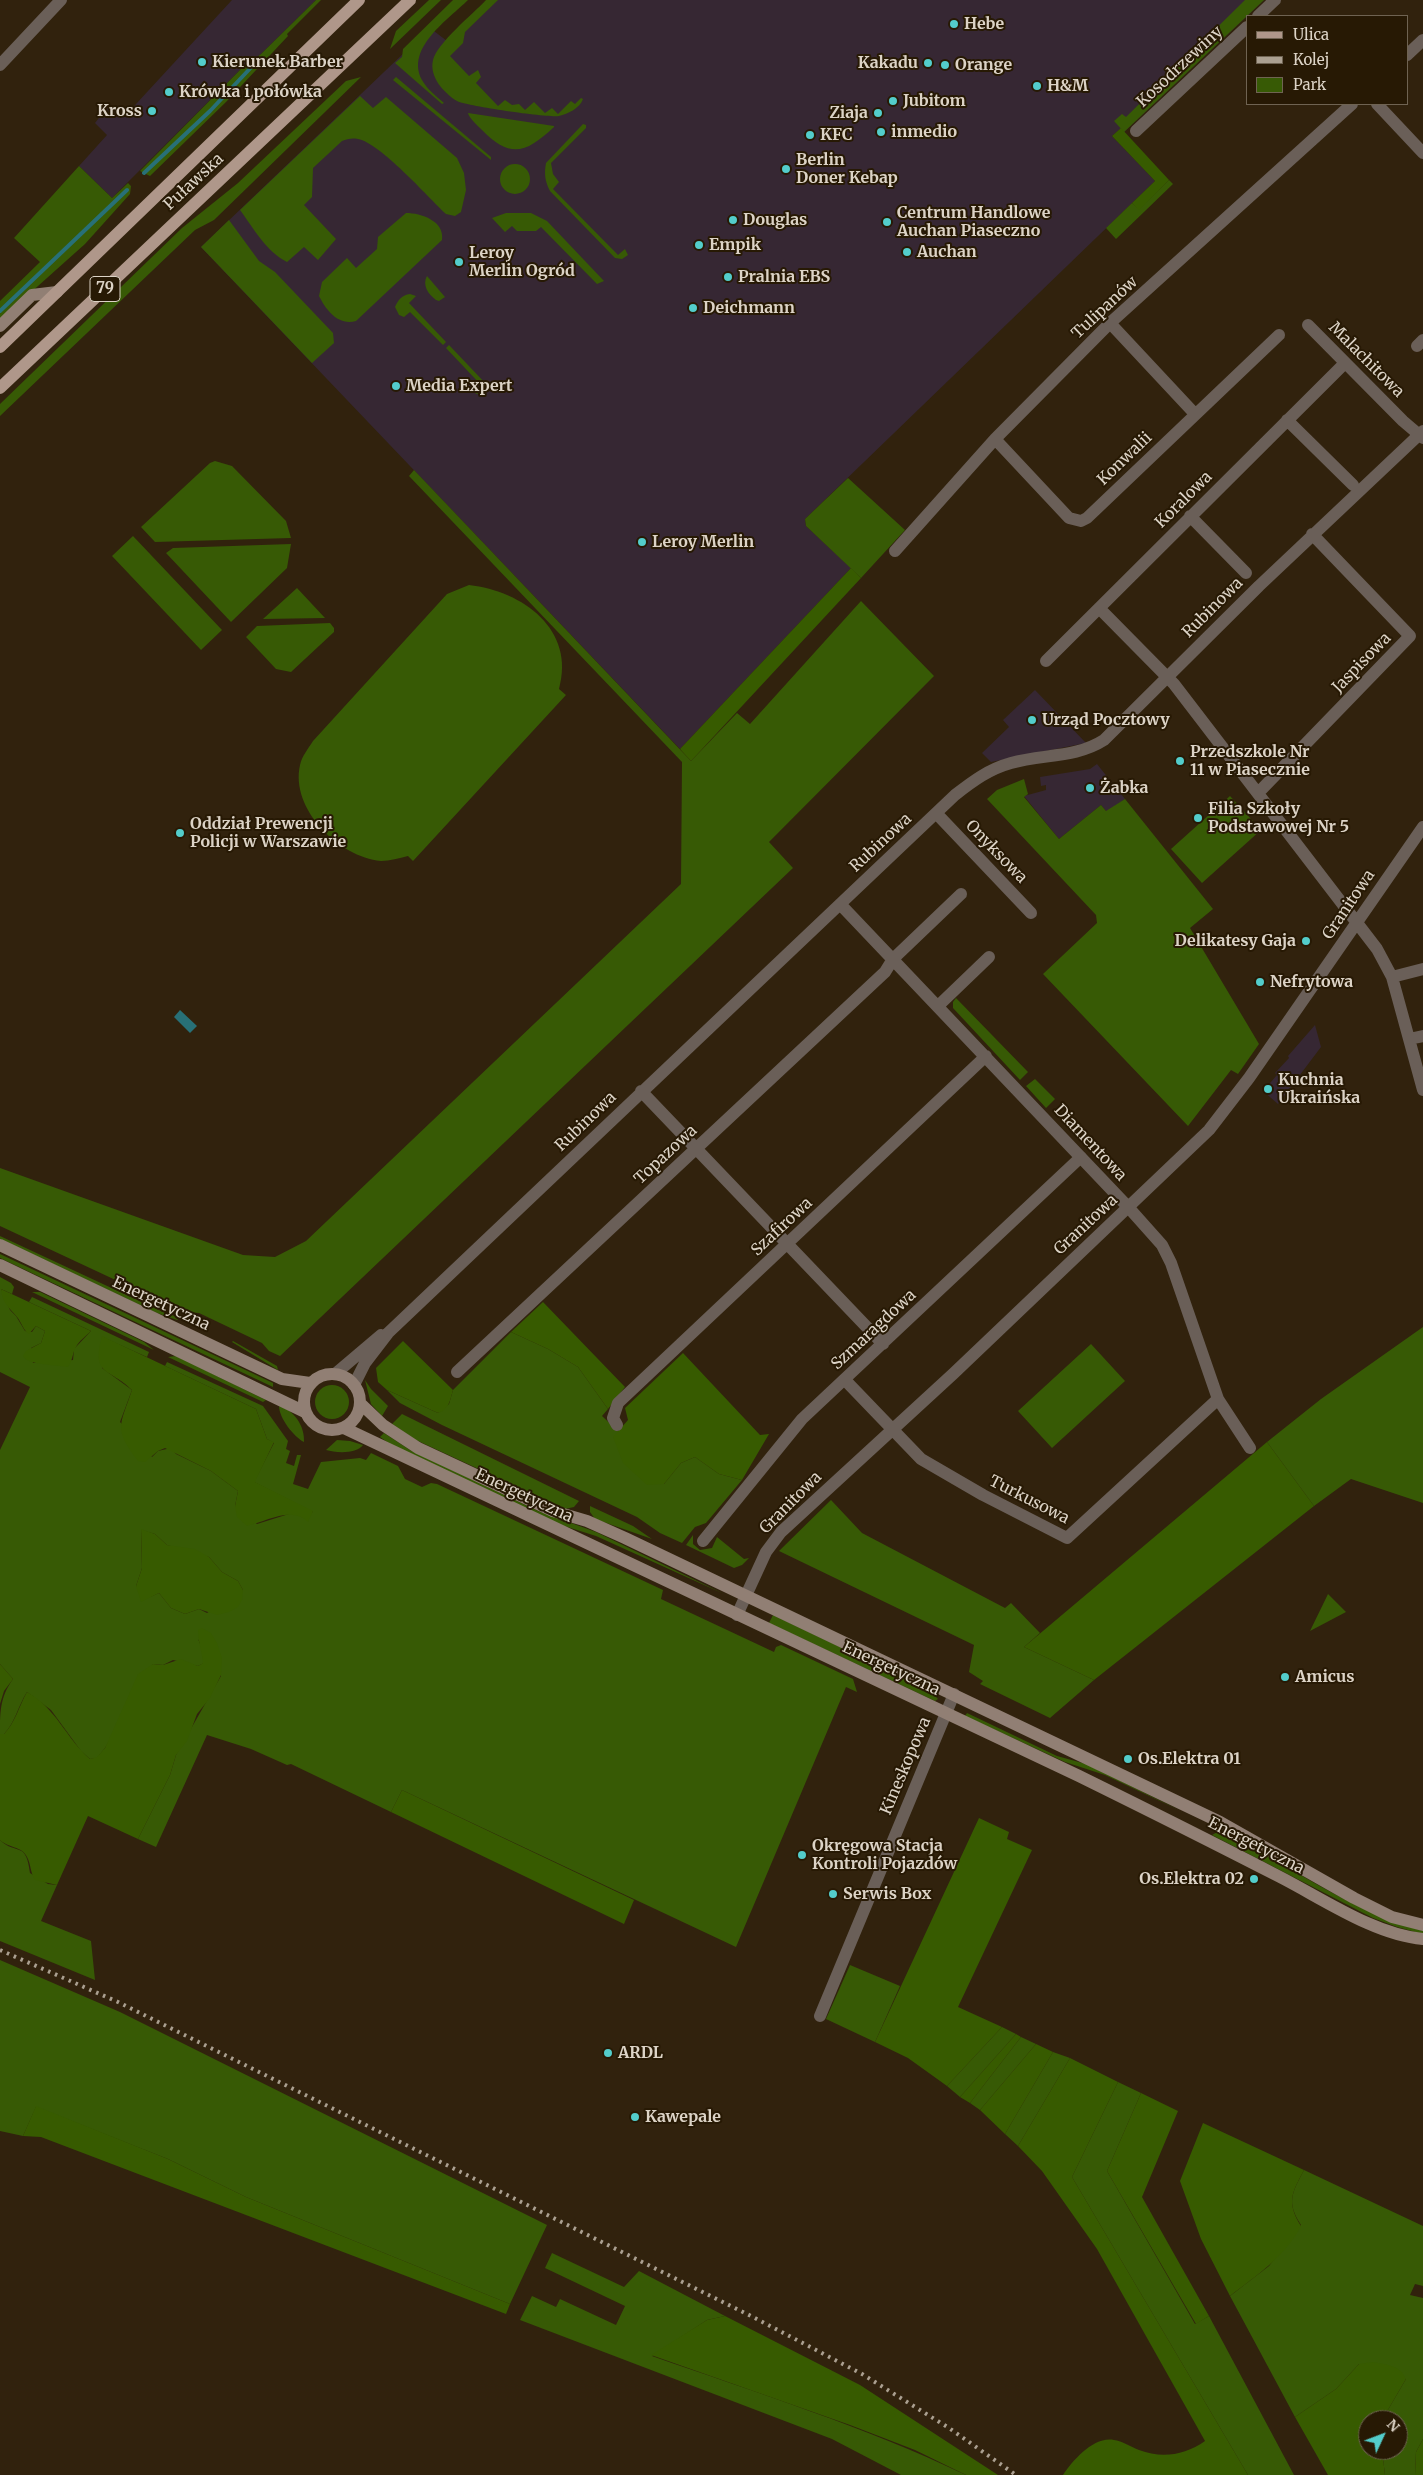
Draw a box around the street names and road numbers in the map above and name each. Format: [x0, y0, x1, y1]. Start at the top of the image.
street label: Kosodrzewiny [1133, 22, 1227, 112]
street label: Puławska [160, 150, 228, 214]
street label: Tulipanów [1068, 273, 1142, 343]
road number: 79 [90, 276, 120, 302]
street label: Malachitowa [1324, 318, 1408, 402]
street label: Konwalii [1094, 428, 1156, 490]
street label: Koralowa [1152, 468, 1216, 532]
street label: Rubinowa [1179, 574, 1247, 642]
street label: Jaspisowa [1329, 629, 1395, 697]
street label: Rubinowa [846, 810, 916, 876]
street label: Onyksowa [961, 816, 1031, 888]
street label: Granitowa [1319, 867, 1379, 943]
street label: Rubinowa [552, 1088, 620, 1156]
street label: Diamentowa [1050, 1101, 1130, 1185]
street label: Topazowa [631, 1121, 701, 1189]
street label: Granitowa [1050, 1191, 1122, 1259]
street label: Szafirowa [747, 1194, 817, 1260]
street label: Energetyczna [109, 1273, 213, 1335]
street label: Szmaragdowa [828, 1286, 920, 1374]
street label: Energetyczna [472, 1465, 576, 1527]
street label: Granitowa [756, 1468, 826, 1538]
street label: Turkusowa [986, 1472, 1072, 1528]
street label: Energetyczna [839, 1638, 943, 1700]
street label: Kineskopowa [877, 1714, 935, 1818]
street label: Energetyczna [1205, 1814, 1307, 1878]

